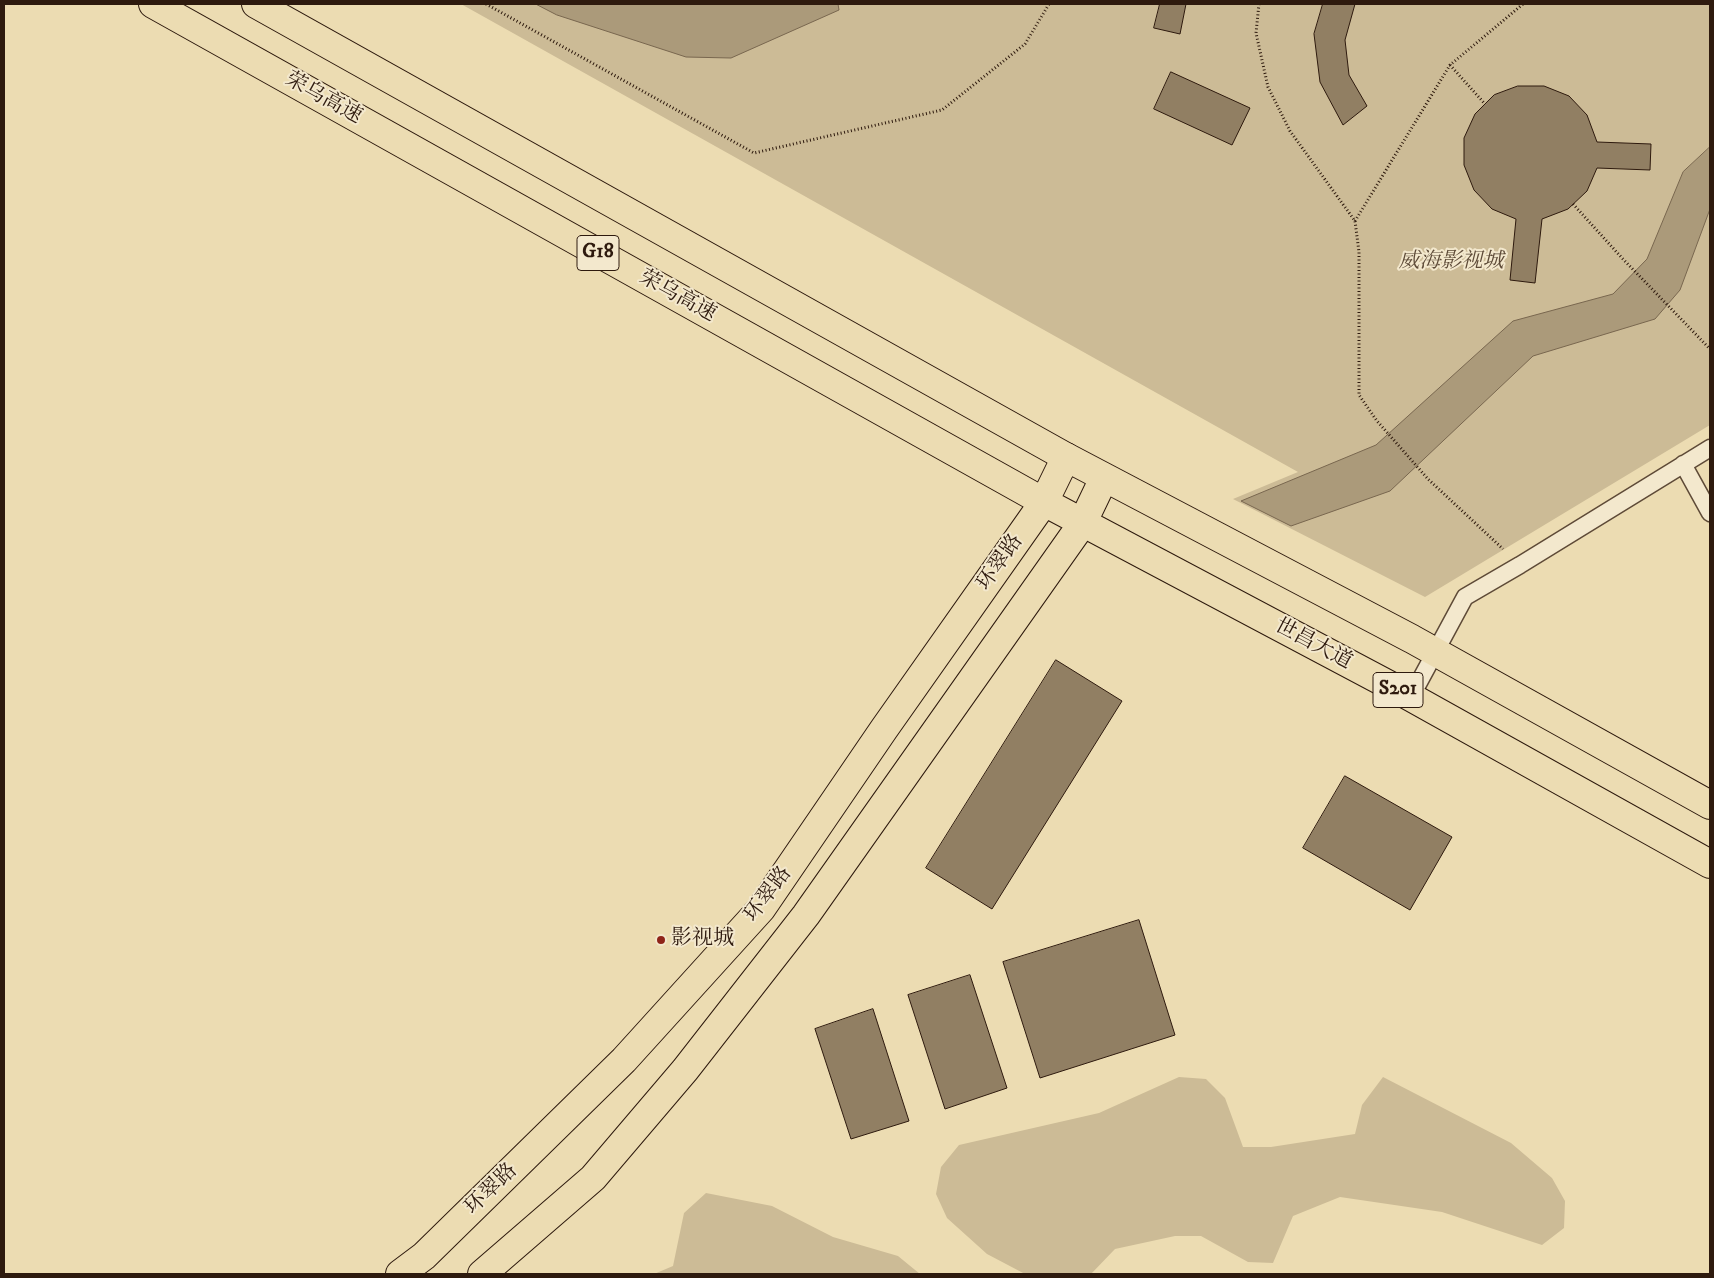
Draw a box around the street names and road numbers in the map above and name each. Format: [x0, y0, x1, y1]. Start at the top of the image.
street label: 荣乌高速 [280, 68, 366, 130]
road number: G18 [577, 236, 619, 270]
street label: 荣乌高速 [634, 266, 720, 328]
street label: 环翠路 [973, 530, 1029, 596]
street label: 世昌大道 [1270, 614, 1356, 676]
road number: S201 [1373, 672, 1423, 708]
street label: 环翠路 [740, 862, 798, 928]
street label: 环翠路 [461, 1159, 523, 1221]

